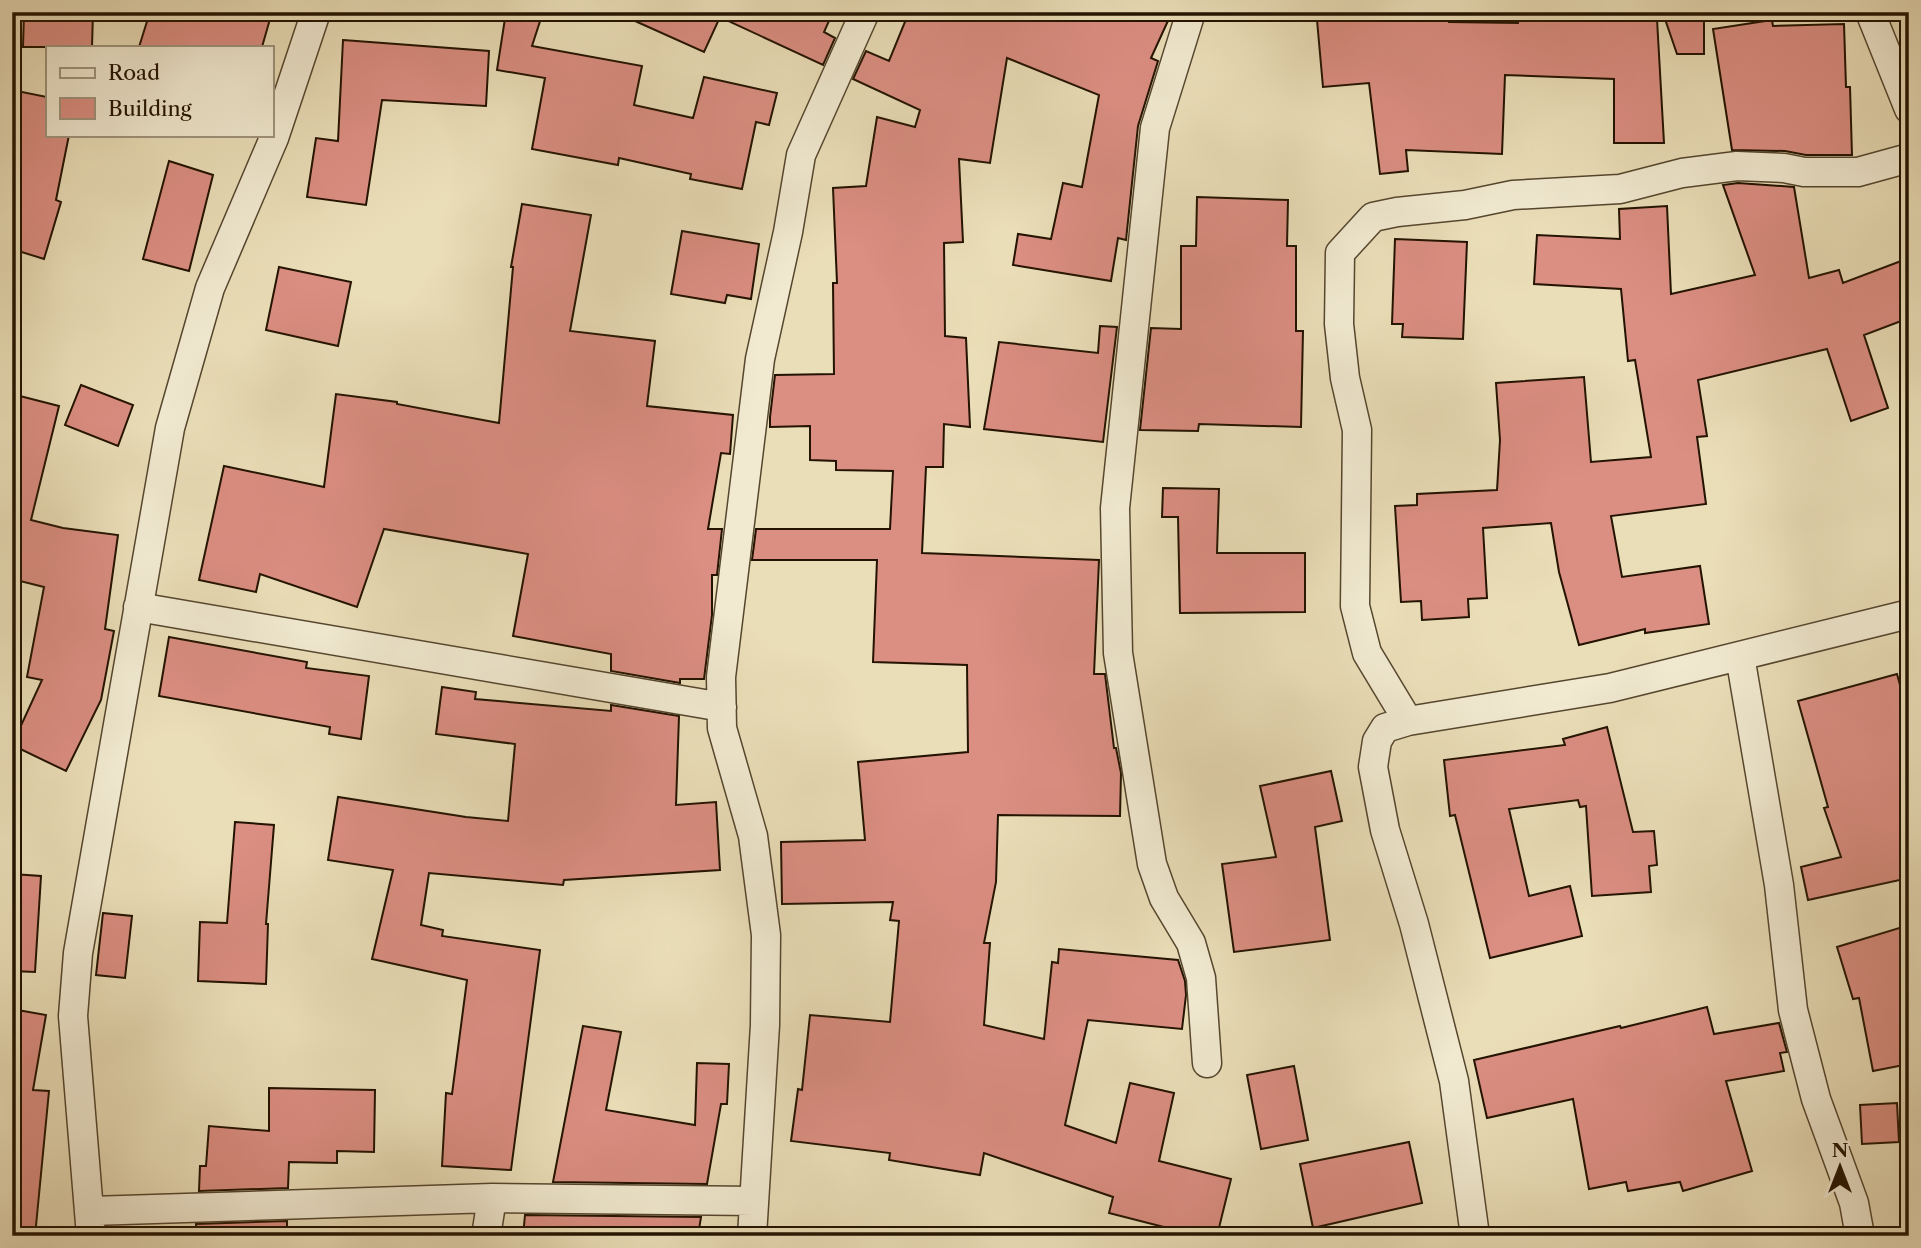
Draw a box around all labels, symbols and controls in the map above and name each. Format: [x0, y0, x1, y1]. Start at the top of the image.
legend [46, 46, 273, 136]
text: Road [108, 60, 160, 85]
text: Building [108, 96, 193, 121]
north arrow [1806, 1132, 1876, 1202]
text: N [1832, 1139, 1848, 1162]

